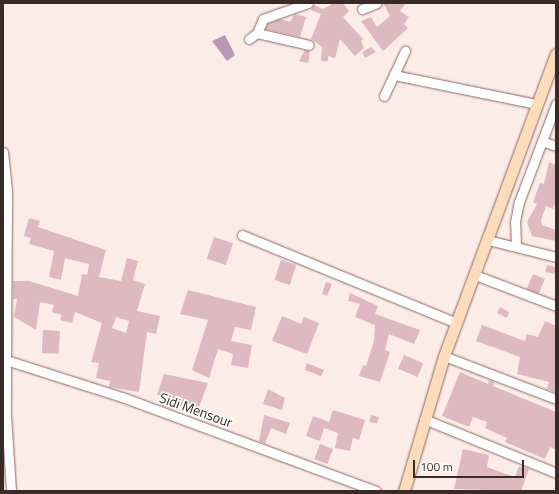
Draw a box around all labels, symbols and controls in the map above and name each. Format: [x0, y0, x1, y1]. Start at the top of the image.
street label: Sidi Mensour [157, 389, 235, 431]
scale bar [415, 452, 526, 478]
text: 100 m [420, 457, 453, 476]

